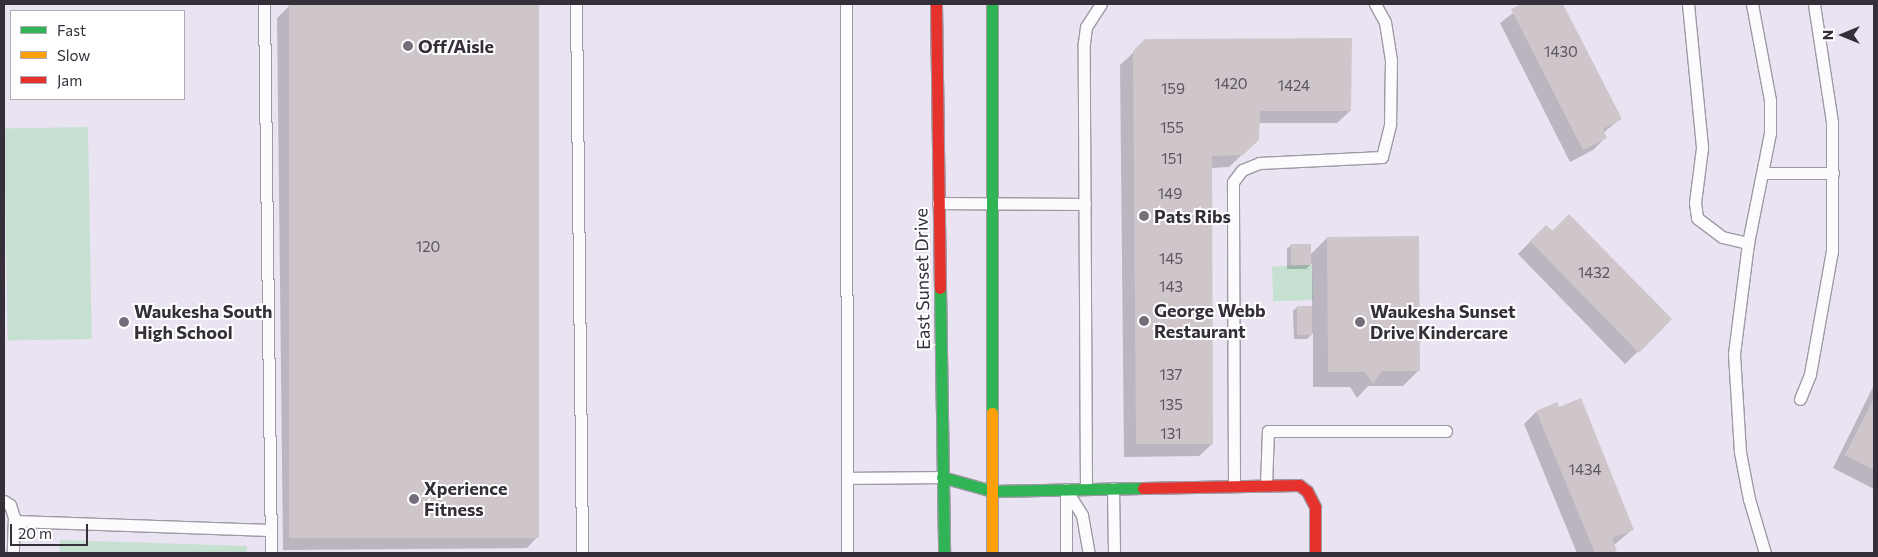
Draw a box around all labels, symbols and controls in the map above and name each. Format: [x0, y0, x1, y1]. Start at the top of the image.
legend [10, 10, 185, 100]
north arrow [1818, 10, 1868, 60]
text: Fast [57, 21, 86, 39]
text: N [1819, 30, 1836, 40]
place label: Off/Aisle [418, 35, 494, 57]
marker: Off/Aisle [402, 40, 414, 52]
house number: 1430 [1544, 43, 1578, 61]
text: Slow [57, 46, 90, 64]
text: Jam [57, 71, 82, 89]
house number: 1420 [1214, 75, 1248, 93]
house number: 1424 [1278, 77, 1310, 95]
house number: 159 [1161, 80, 1185, 98]
house number: 155 [1160, 119, 1184, 137]
house number: 151 [1161, 150, 1183, 168]
house number: 149 [1158, 185, 1182, 203]
place label: Pats Ribs [1154, 205, 1231, 227]
street label: East Sunset Drive [910, 208, 934, 350]
marker: Pats Ribs [1138, 210, 1150, 222]
house number: 120 [416, 238, 440, 256]
house number: 145 [1159, 250, 1183, 268]
house number: 1432 [1578, 264, 1610, 282]
house number: 143 [1159, 278, 1183, 296]
place label: George Webb Restaurant [1154, 300, 1266, 342]
place label: Waukesha South High School [134, 301, 273, 344]
place label: Waukesha Sunset Drive Kindercare [1370, 301, 1516, 344]
marker: George Webb Restaurant [1138, 315, 1150, 327]
marker: Waukesha South High School [118, 316, 130, 328]
marker: Waukesha Sunset Drive Kindercare [1354, 316, 1366, 328]
house number: 137 [1160, 366, 1182, 384]
house number: 135 [1159, 396, 1183, 414]
house number: 131 [1160, 425, 1182, 443]
house number: 1434 [1569, 461, 1601, 479]
place label: Xperience Fitness [424, 478, 507, 520]
marker: Xperience Fitness [408, 493, 420, 505]
scale bar [12, 514, 90, 546]
text: 20 m [18, 524, 52, 542]

